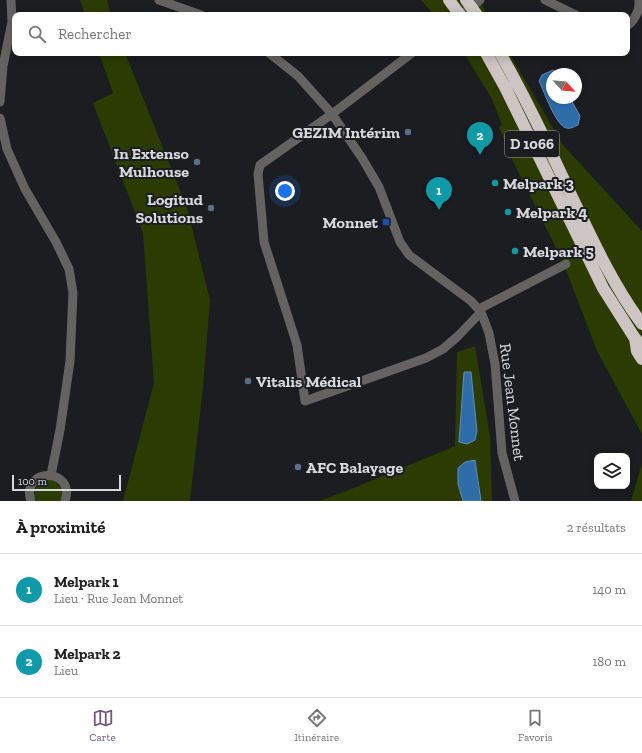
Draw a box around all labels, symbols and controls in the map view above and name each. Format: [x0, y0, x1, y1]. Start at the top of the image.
search box [12, 12, 630, 56]
icon: search [26, 23, 48, 45]
text: Rechercher [58, 25, 132, 43]
north arrow [546, 68, 582, 104]
pin: 2 [467, 122, 493, 155]
place label: GEZIM Intérim [292, 123, 400, 142]
marker: GEZIM Intérim [403, 127, 413, 137]
road number: D 1066 [505, 131, 559, 157]
place label: In Extenso Mulhouse [114, 144, 190, 181]
marker: In Extenso Mulhouse [192, 157, 202, 167]
place label: Melpark 3 [503, 174, 574, 193]
pin: 1 [426, 177, 452, 210]
marker: Melpark 3 [490, 178, 500, 188]
your location [275, 181, 295, 201]
place label: Logitud Solutions [135, 190, 203, 227]
marker: Logitud Solutions [206, 203, 216, 213]
place label: Melpark 4 [516, 203, 588, 222]
marker: Melpark 4 [503, 207, 513, 217]
place label: Monnet [322, 213, 379, 232]
marker: Monnet [381, 217, 391, 227]
place label: Melpark 5 [523, 242, 594, 261]
marker: Melpark 5 [510, 246, 520, 256]
street label: Rue Jean Monnet [496, 342, 529, 462]
place label: Vitalis Médical [256, 372, 362, 391]
marker: Vitalis Médical [243, 376, 253, 386]
map controls [594, 453, 630, 489]
button: layers [594, 453, 630, 489]
place label: AFC Balayage [306, 458, 403, 477]
marker: AFC Balayage [293, 462, 303, 472]
scale bar [12, 473, 121, 492]
text: 100 m [18, 475, 47, 488]
text: À proximité [16, 517, 105, 537]
text: 2 résultats [567, 520, 626, 535]
text: Melpark 1 [54, 573, 119, 591]
text: 1 [26, 582, 32, 597]
text: 140 m [592, 582, 626, 597]
text: Lieu · Rue Jean Monnet [54, 591, 183, 606]
text: Melpark 2 [54, 645, 121, 663]
text: 2 [26, 654, 32, 669]
text: 180 m [592, 654, 626, 669]
text: Lieu [54, 663, 78, 678]
tab: Carte [89, 707, 116, 744]
tab: Itinéraire [294, 707, 339, 744]
tab: Favoris [518, 707, 553, 744]

